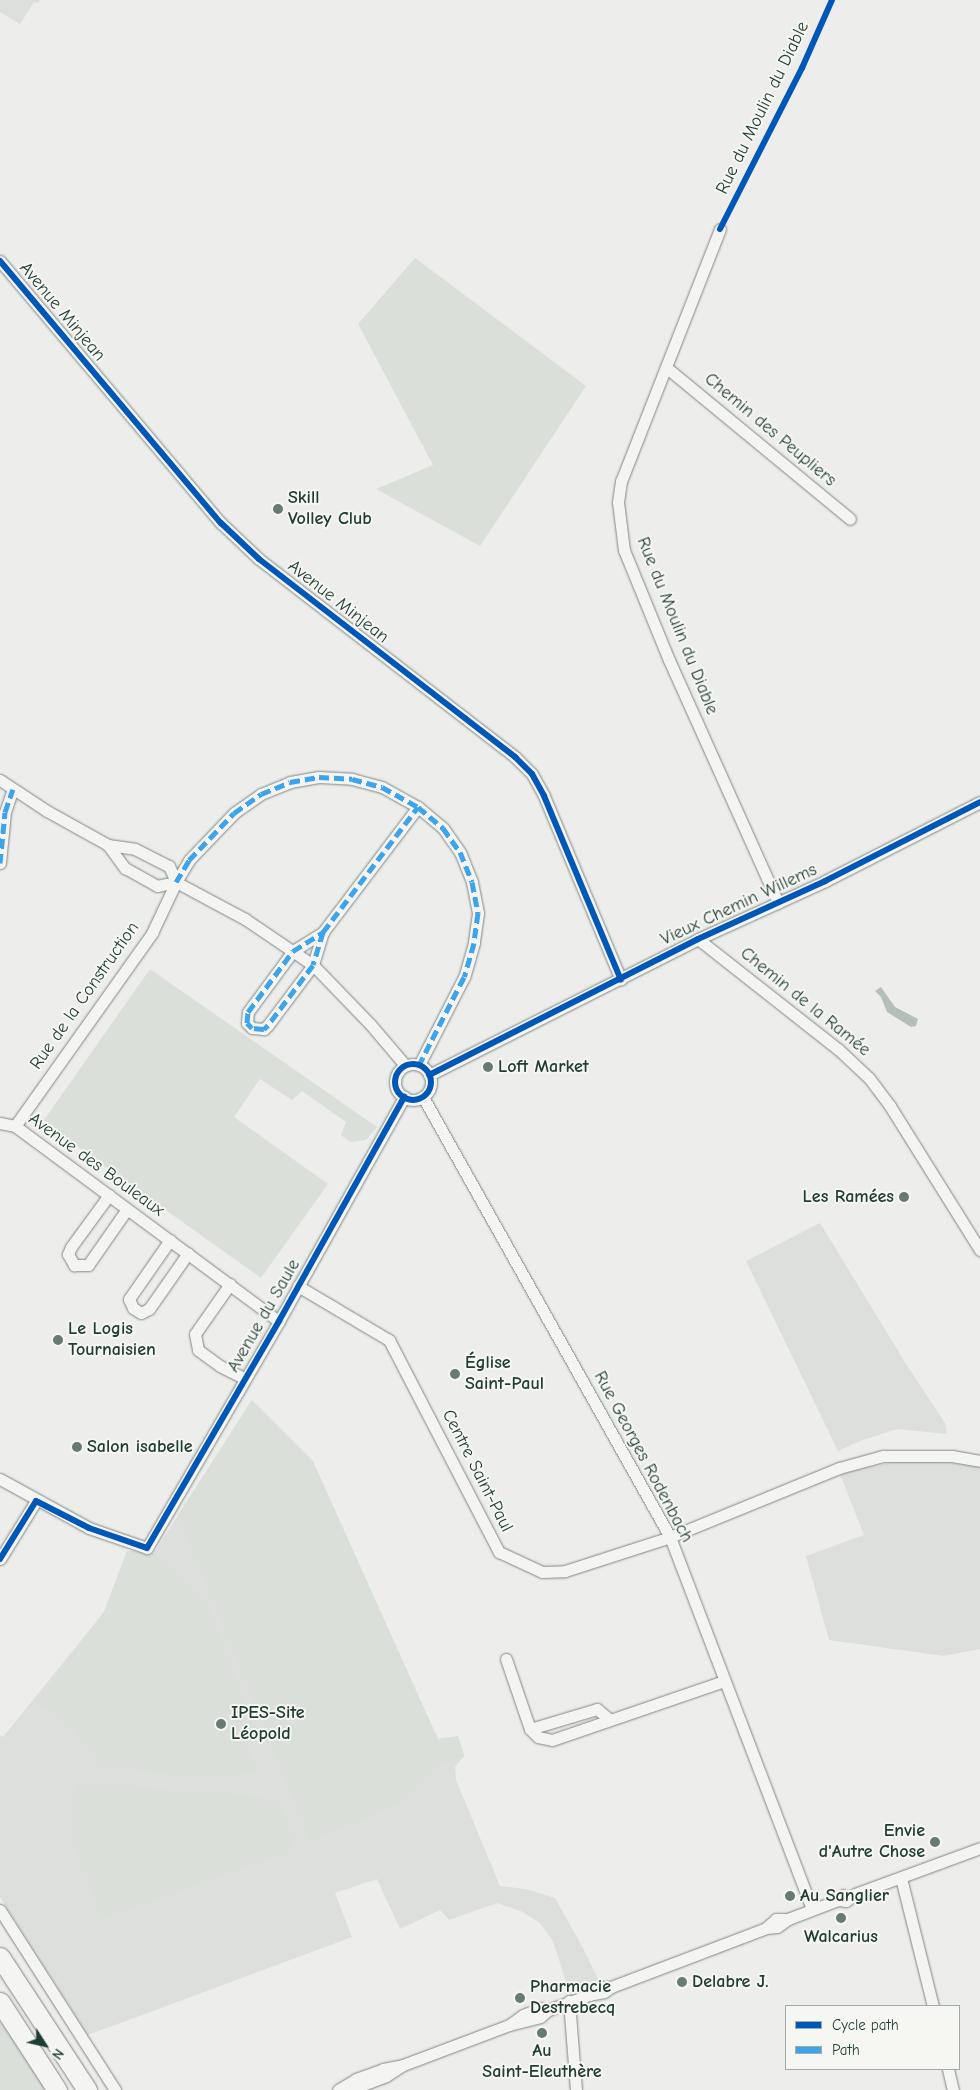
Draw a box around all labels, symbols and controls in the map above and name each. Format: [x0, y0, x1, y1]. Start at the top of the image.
street label: Rue du Moulin du Diable [712, 18, 814, 198]
street label: Avenue Minjean [14, 258, 110, 366]
street label: Chemin des Peupliers [700, 369, 840, 491]
place label: Skill Volley Club [288, 488, 372, 530]
marker: Skill Volley Club [272, 503, 284, 515]
street label: Rue du Moulin du Diable [631, 534, 723, 718]
street label: Avenue Minjean [283, 556, 393, 648]
street label: Vieux Chemin Willems [657, 859, 821, 951]
street label: Rue de la Construction [26, 918, 144, 1074]
street label: Chemin de la Ramée [736, 943, 874, 1061]
place label: Loft Market [498, 1056, 589, 1078]
marker: Loft Market [482, 1061, 494, 1073]
street label: Avenue des Bouleaux [24, 1108, 168, 1222]
place label: Les Ramées [803, 1186, 894, 1208]
marker: Les Ramées [898, 1191, 910, 1203]
street label: Avenue du Saule [223, 1256, 305, 1376]
place label: Le Logis Tournaisien [68, 1319, 156, 1362]
marker: Le Logis Tournaisien [52, 1334, 64, 1346]
place label: Église Saint-Paul [465, 1353, 544, 1396]
marker: Église Saint-Paul [449, 1368, 461, 1380]
street label: Rue Georges Rodenbach [589, 1368, 697, 1546]
street label: Centre Saint-Paul [437, 1406, 517, 1536]
place label: Salon isabelle [87, 1436, 192, 1458]
marker: Salon isabelle [71, 1441, 83, 1453]
place label: IPES-Site Léopold [231, 1703, 305, 1746]
marker: IPES-Site Léopold [215, 1718, 227, 1730]
place label: Envie d'Autre Chose [819, 1821, 925, 1864]
marker: Envie d'Autre Chose [929, 1836, 941, 1848]
place label: Au Sanglier [800, 1885, 889, 1907]
marker: Au Sanglier [784, 1890, 796, 1902]
marker: Walcarius [835, 1912, 847, 1924]
place label: Walcarius [804, 1926, 878, 1948]
place label: Delabre J. [692, 1971, 769, 1993]
marker: Delabre J. [676, 1976, 688, 1988]
place label: Pharmacie Destrebecq [530, 1977, 615, 2020]
marker: Pharmacie Destrebecq [514, 1992, 526, 2004]
legend [785, 2005, 960, 2070]
text: Cycle path [832, 2016, 899, 2034]
north arrow [20, 2020, 70, 2070]
marker: Au Saint-Eleuthère [536, 2027, 548, 2039]
place label: Au Saint-Eleuthère [482, 2041, 602, 2084]
text: Path [832, 2041, 860, 2059]
text: N [48, 2045, 67, 2063]

